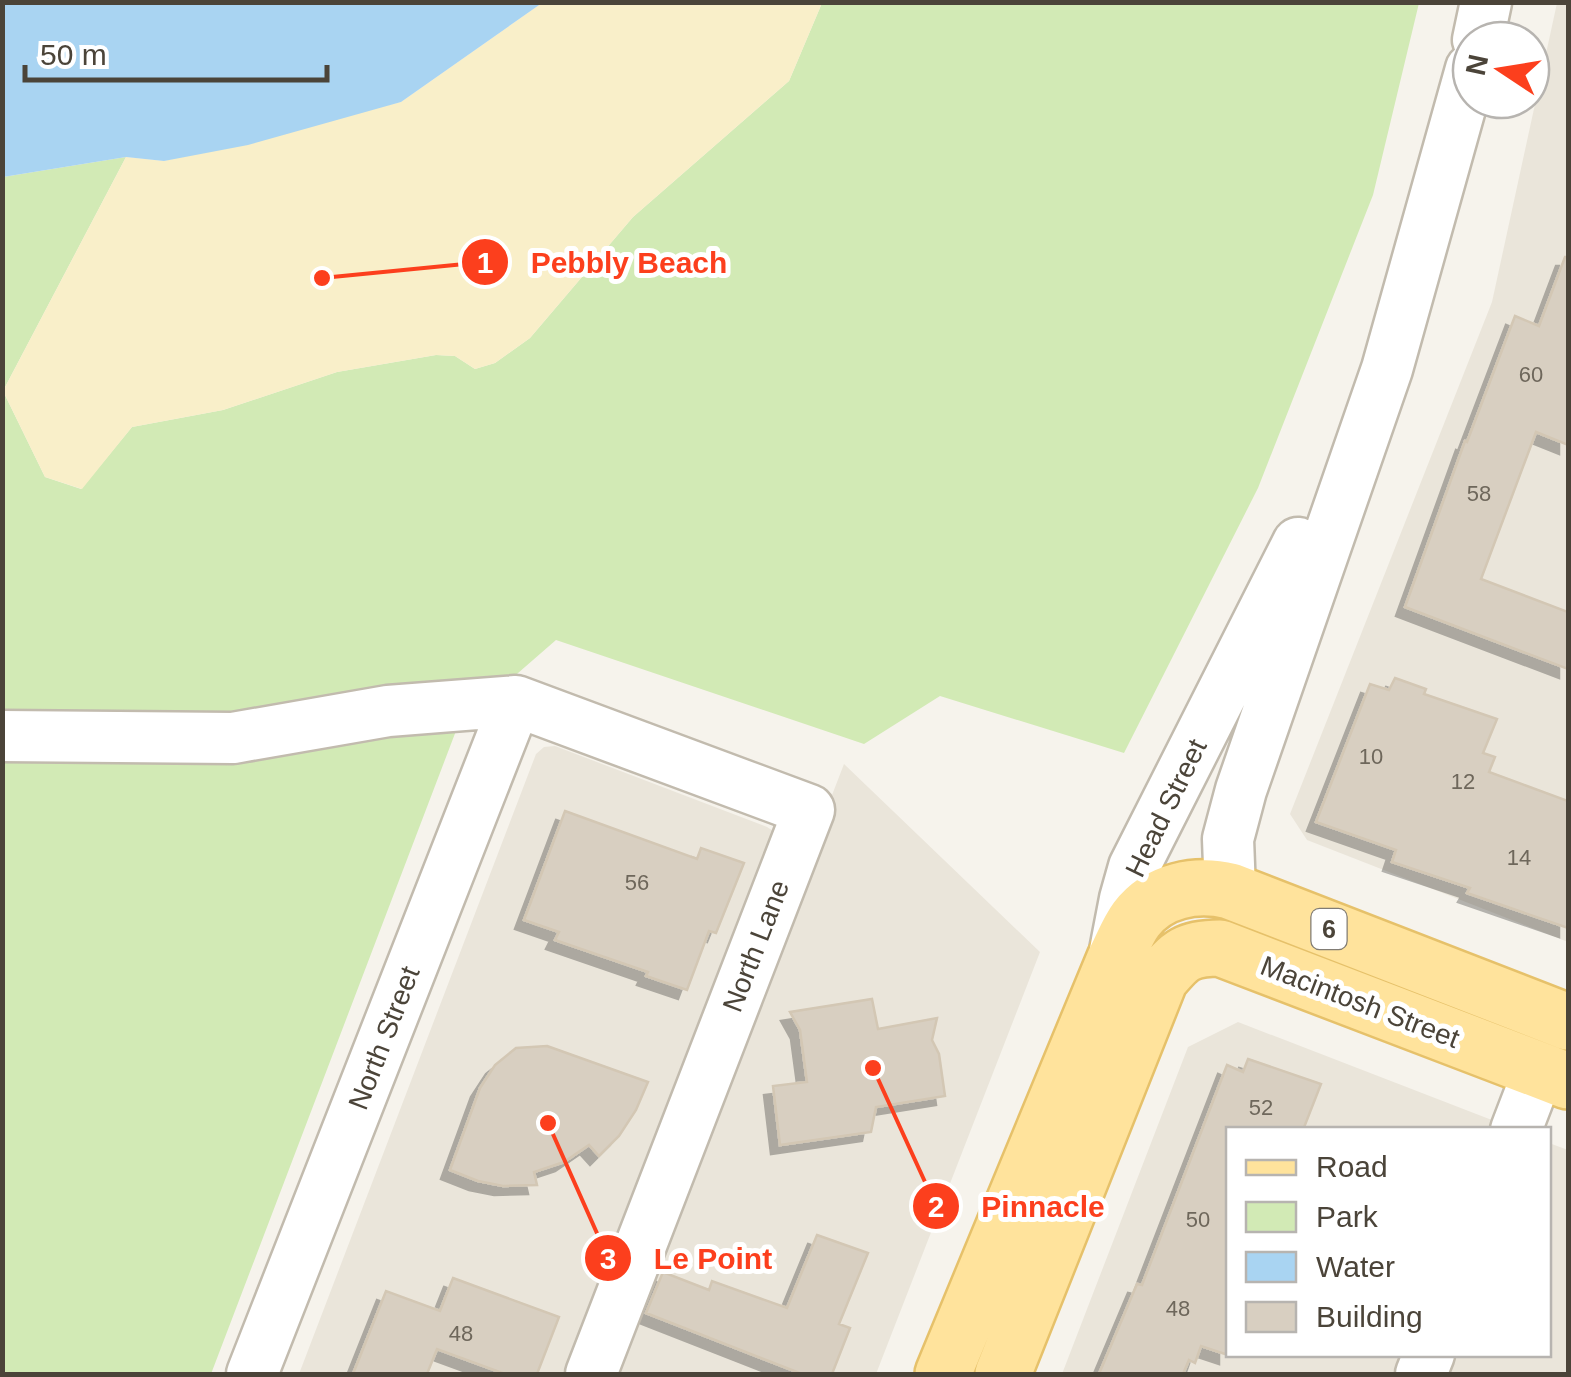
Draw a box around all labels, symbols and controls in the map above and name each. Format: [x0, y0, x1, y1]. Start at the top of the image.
scale bar [25, 20, 328, 82]
north arrow [1451, 20, 1551, 120]
text: 50 m [40, 38, 107, 71]
text: N [1460, 52, 1494, 78]
callout: Pebbly Beach [460, 232, 747, 292]
text: 1 [477, 246, 493, 279]
text: Pebbly Beach [531, 246, 727, 279]
house number: 60 [1519, 362, 1543, 387]
house number: 58 [1467, 481, 1491, 506]
street label: Head Street [1119, 734, 1213, 882]
house number: 10 [1359, 744, 1383, 769]
house number: 12 [1451, 769, 1475, 794]
house number: 14 [1507, 845, 1531, 870]
house number: 56 [625, 870, 649, 895]
street label: North Lane [717, 876, 795, 1016]
road number: 6 [1312, 909, 1346, 949]
street label: Macintosh Street [1256, 950, 1464, 1054]
street label: North Street [342, 962, 426, 1114]
house number: 52 [1249, 1095, 1273, 1120]
legend [1226, 1127, 1551, 1357]
text: Road [1316, 1150, 1388, 1183]
callout: Pinnacle [911, 1176, 1124, 1236]
text: 2 [928, 1190, 944, 1223]
text: Pinnacle [981, 1190, 1105, 1223]
text: Park [1316, 1200, 1379, 1233]
house number: 50 [1186, 1207, 1210, 1232]
callout: Le Point [583, 1228, 792, 1288]
text: 3 [600, 1242, 616, 1275]
text: Le Point [654, 1242, 772, 1275]
text: Water [1316, 1250, 1395, 1283]
house number: 48 [1166, 1296, 1190, 1321]
text: Building [1316, 1300, 1423, 1333]
house number: 48 [449, 1321, 473, 1346]

